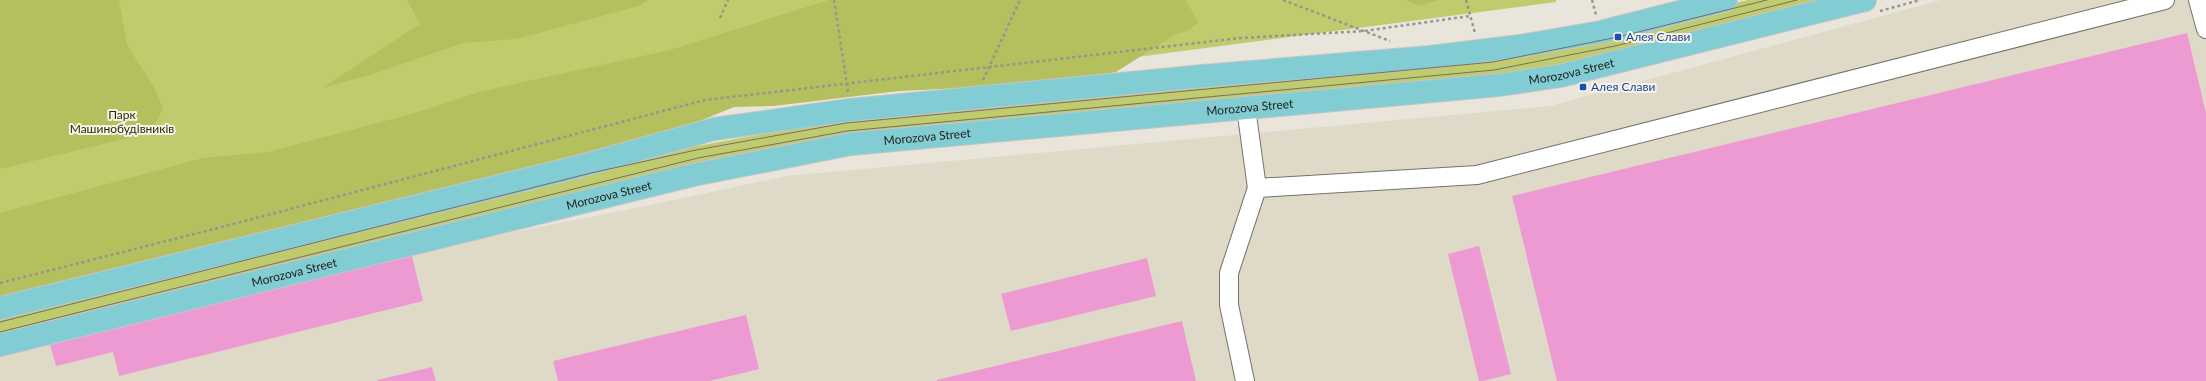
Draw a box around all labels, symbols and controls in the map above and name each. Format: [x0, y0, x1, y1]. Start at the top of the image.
place label: Алея Слави [1626, 29, 1691, 44]
marker: Алея Слави [1613, 32, 1623, 42]
street label: Morozova Street [1528, 55, 1616, 88]
place label: Aлея Слави [1591, 79, 1655, 94]
marker: Aлея Слави [1578, 82, 1588, 92]
street label: Morozova Street [1206, 96, 1295, 119]
park label: Парк Машинобудівників [70, 107, 174, 136]
street label: Morozova Street [883, 125, 972, 148]
street label: Morozova Street [565, 177, 654, 213]
street label: Morozova Street [250, 254, 339, 290]

